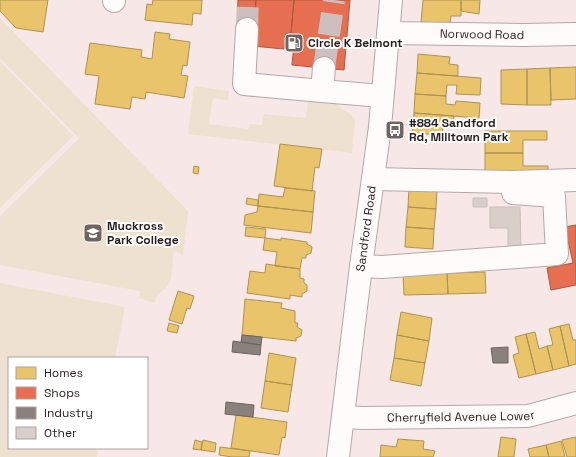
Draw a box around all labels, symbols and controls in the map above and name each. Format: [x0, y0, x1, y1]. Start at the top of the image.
street label: Norwood Road [440, 26, 524, 43]
fuel station icon: Circle K Belmont [283, 32, 305, 54]
place label: Circle K Belmont [308, 35, 403, 51]
place label: #884 Sandford Rd, Milltown Park [409, 115, 509, 145]
bus stop icon: #884 Sandford Rd, Milltown Park [384, 119, 406, 141]
street label: Sandford Road [352, 185, 380, 273]
place label: Muckross Park College [107, 218, 179, 248]
school or university icon: Muckross Park College [82, 222, 104, 244]
legend [8, 357, 148, 449]
text: Homes [44, 365, 83, 381]
text: Shops [44, 385, 80, 401]
text: Industry [44, 405, 93, 421]
street label: Cherryfield Avenue Lower [387, 406, 537, 426]
text: Other [44, 425, 77, 441]

